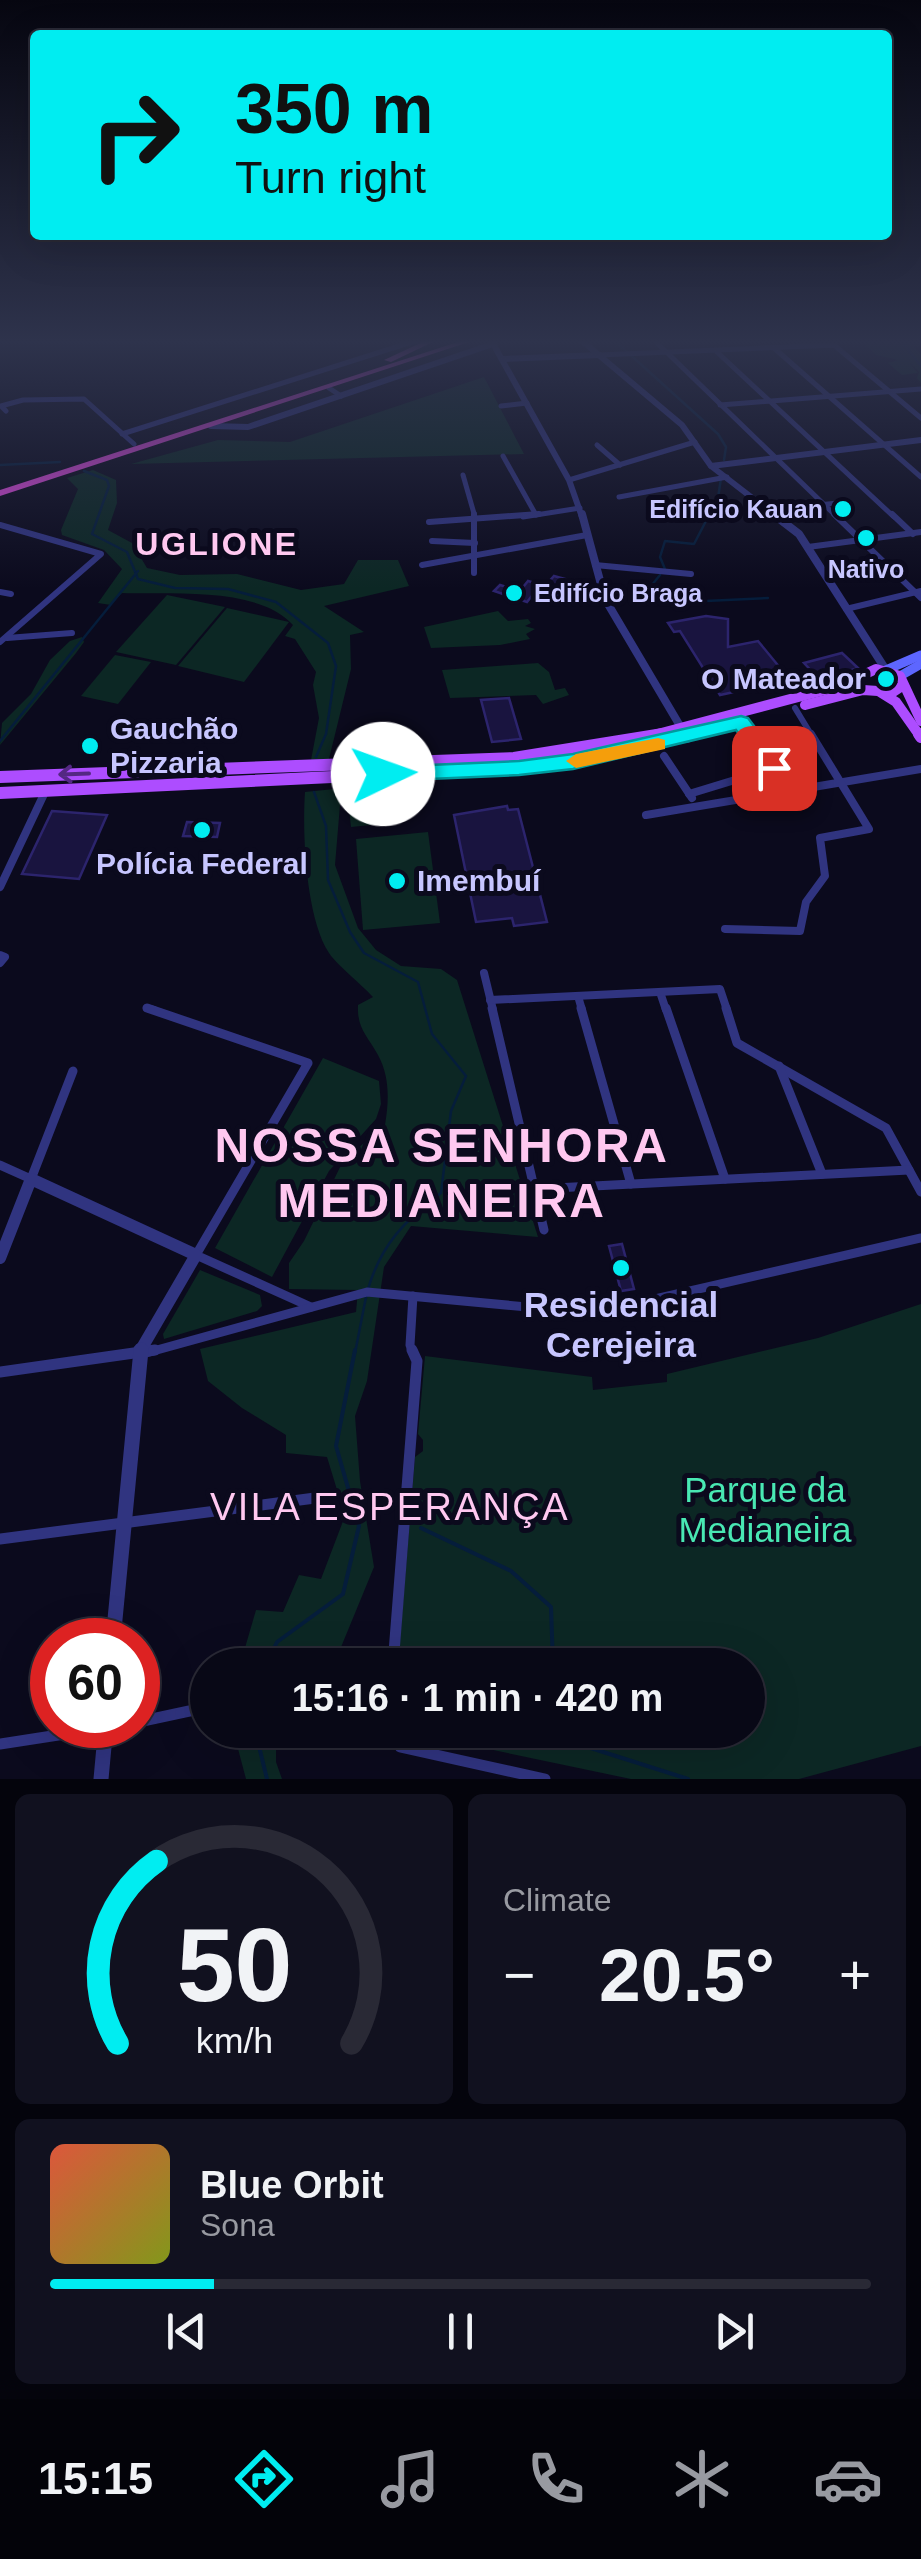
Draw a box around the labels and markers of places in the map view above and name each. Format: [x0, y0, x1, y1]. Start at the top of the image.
place label: Edifício Kauan [649, 495, 823, 523]
marker: Edifício Kauan [832, 498, 854, 520]
marker: Nativo [855, 527, 877, 549]
place label: Nativo [828, 555, 904, 583]
place label: Edifício Braga [534, 579, 703, 607]
marker: Edifício Braga [503, 582, 525, 604]
place label: O Mateador [701, 662, 866, 695]
marker: O Mateador [875, 668, 897, 690]
place label: Gauchão Pizzaria [110, 712, 238, 779]
pin [732, 726, 817, 811]
marker: Gauchão Pizzaria [79, 735, 101, 757]
marker: Polícia Federal [191, 819, 213, 841]
place label: Polícia Federal [96, 847, 308, 880]
place label: Imembuí [417, 864, 542, 897]
marker: Imembuí [386, 870, 408, 892]
marker: Residencial Cerejeira [610, 1257, 632, 1279]
place label: Residencial Cerejeira [524, 1285, 718, 1364]

